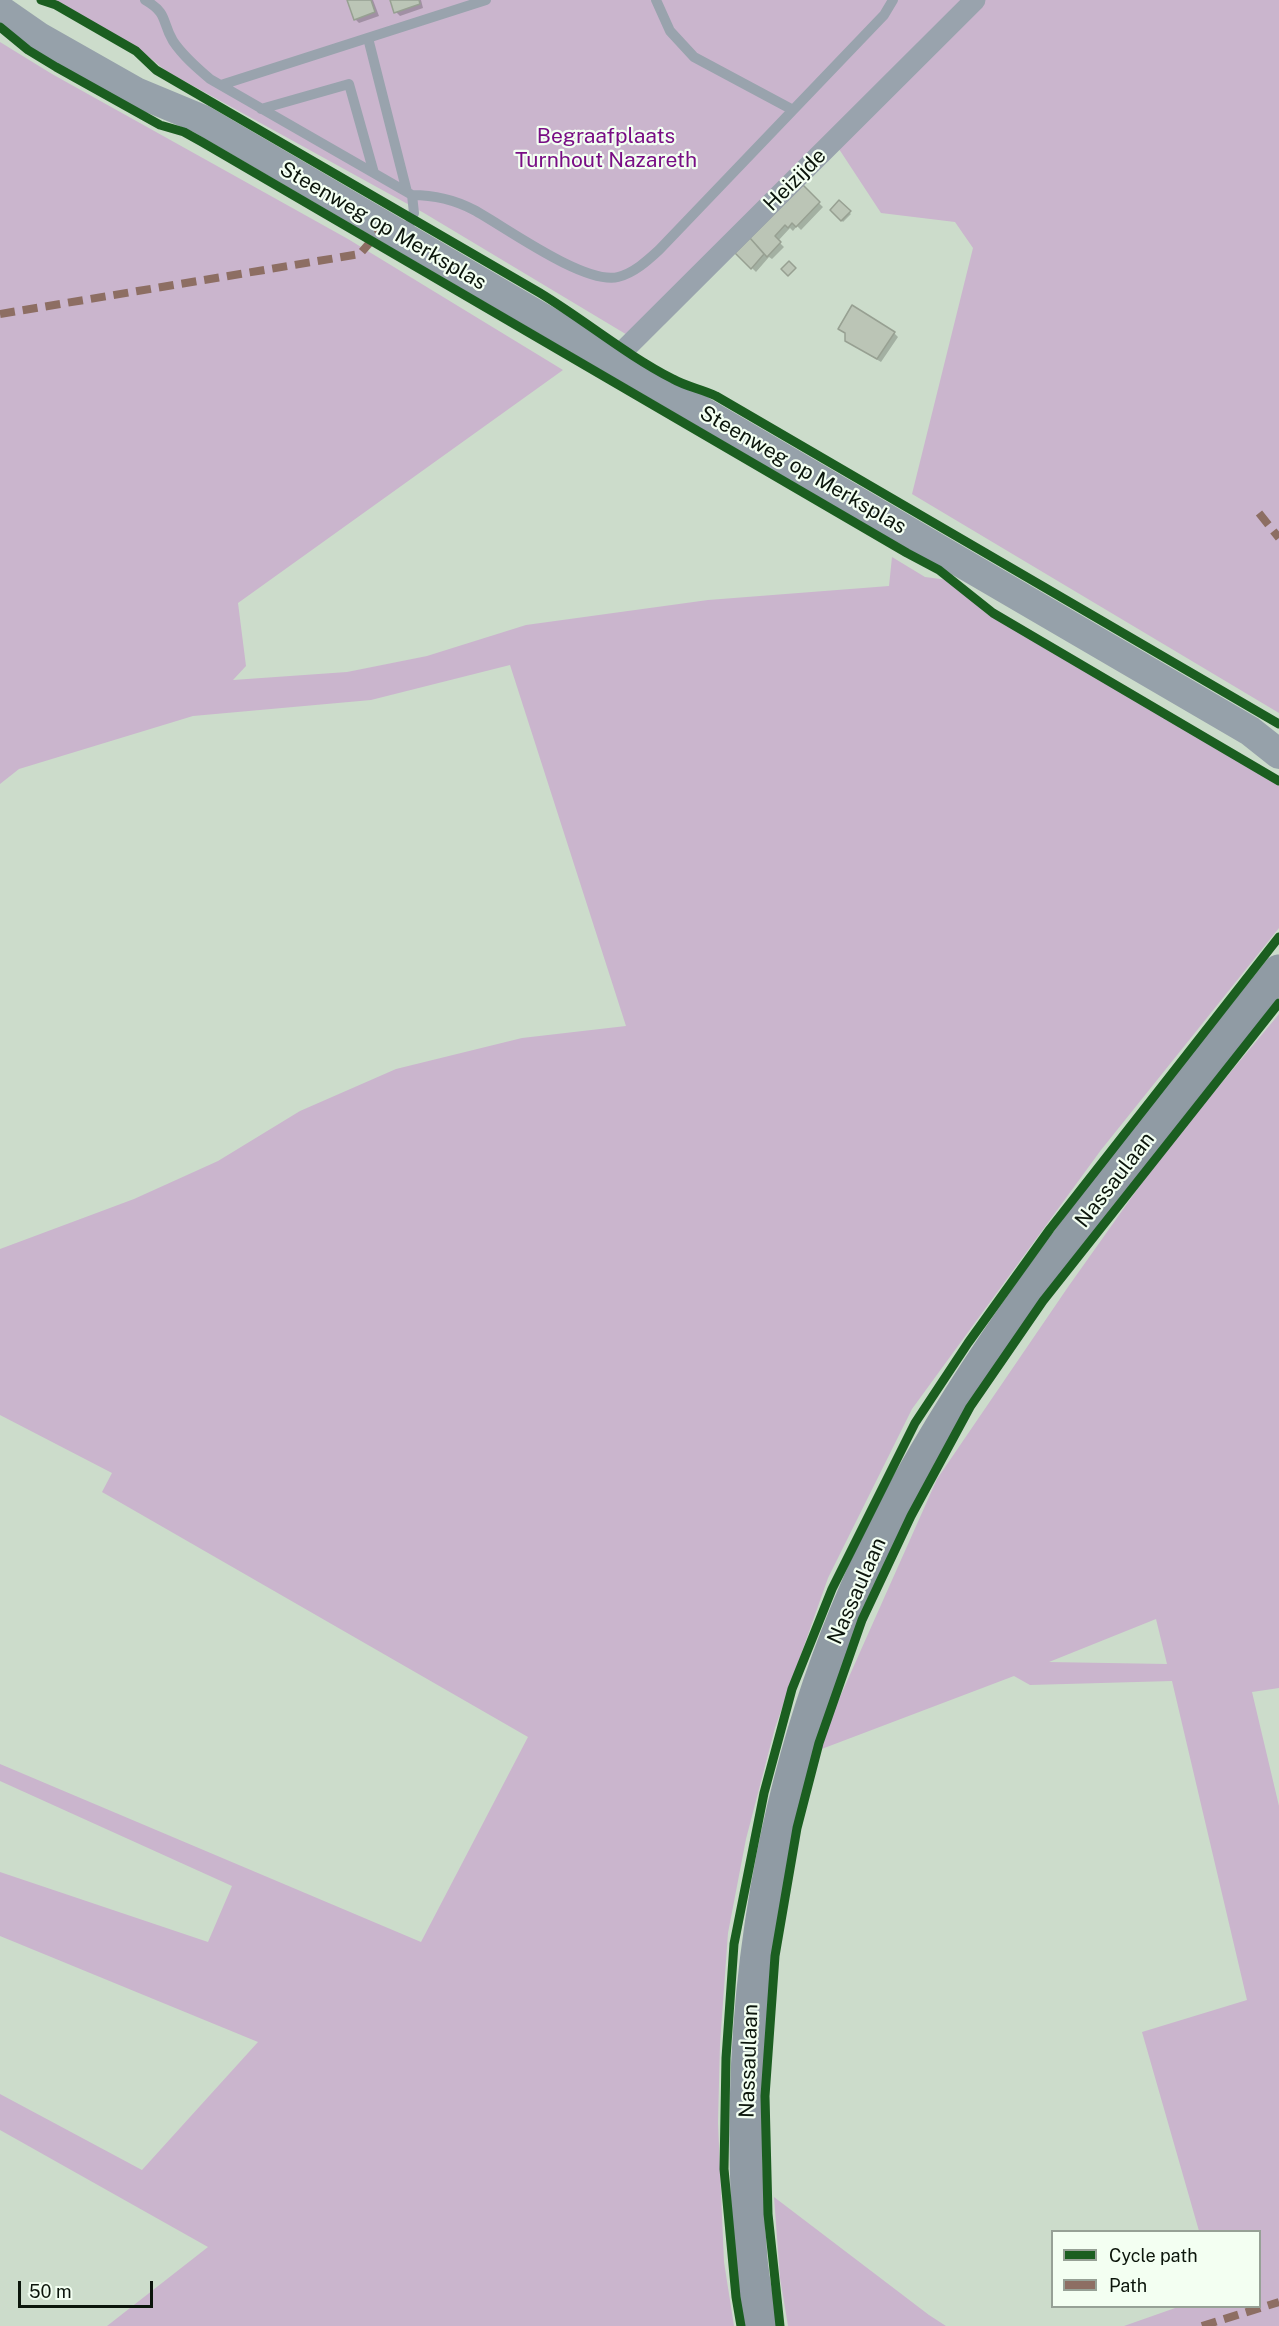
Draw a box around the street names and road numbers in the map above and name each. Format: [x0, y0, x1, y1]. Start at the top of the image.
street label: Heizijde [758, 143, 832, 217]
street label: Steenweg op Merksplas [275, 156, 491, 296]
street label: Steenweg op Merksplas [695, 400, 911, 540]
street label: Nassaulaan [1070, 1127, 1160, 1233]
street label: Nassaulaan [822, 1534, 892, 1648]
street label: Nassaulaan [734, 2004, 764, 2118]

